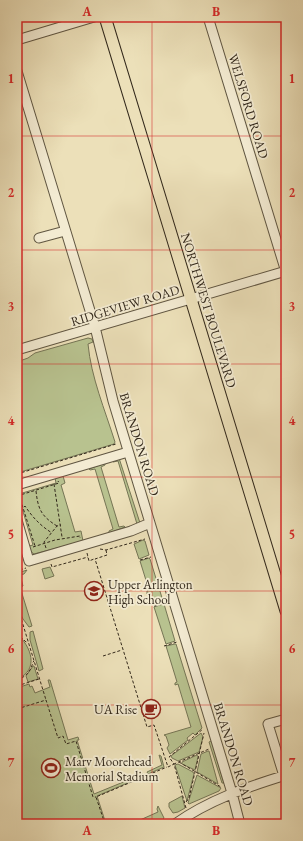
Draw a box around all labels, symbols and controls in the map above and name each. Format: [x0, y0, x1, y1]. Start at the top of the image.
text: A [81, 3, 92, 20]
text: B [212, 3, 220, 20]
street label: WELSFORD ROAD [224, 52, 273, 161]
text: 1 [8, 70, 15, 87]
text: 1 [289, 70, 296, 87]
text: 2 [8, 184, 15, 201]
text: 2 [289, 184, 296, 201]
street label: NORTHWEST BOULEVARD [177, 231, 240, 390]
street label: RIDGEVIEW ROAD [69, 281, 182, 330]
text: 3 [8, 298, 15, 315]
text: 3 [289, 298, 296, 315]
street label: BRANDON ROAD [116, 391, 163, 498]
text: 4 [8, 412, 15, 429]
text: 4 [289, 412, 296, 429]
text: 5 [8, 526, 14, 543]
text: 5 [289, 526, 295, 543]
place label: Upper Arlington High School [108, 576, 193, 608]
school or university icon: Upper Arlington High School [83, 580, 105, 602]
text: 6 [8, 640, 15, 657]
text: 6 [289, 640, 296, 657]
cafe icon: UA Rise [140, 698, 162, 720]
place label: UA Rise [94, 701, 137, 718]
street label: BRANDON ROAD [210, 701, 257, 808]
place label: Marv Moorehead Memorial Stadium [65, 753, 159, 785]
text: 7 [8, 754, 15, 771]
text: 7 [289, 754, 296, 771]
sports icon: Marv Moorehead Memorial Stadium [40, 757, 62, 779]
text: A [81, 822, 92, 839]
text: B [212, 822, 220, 839]

